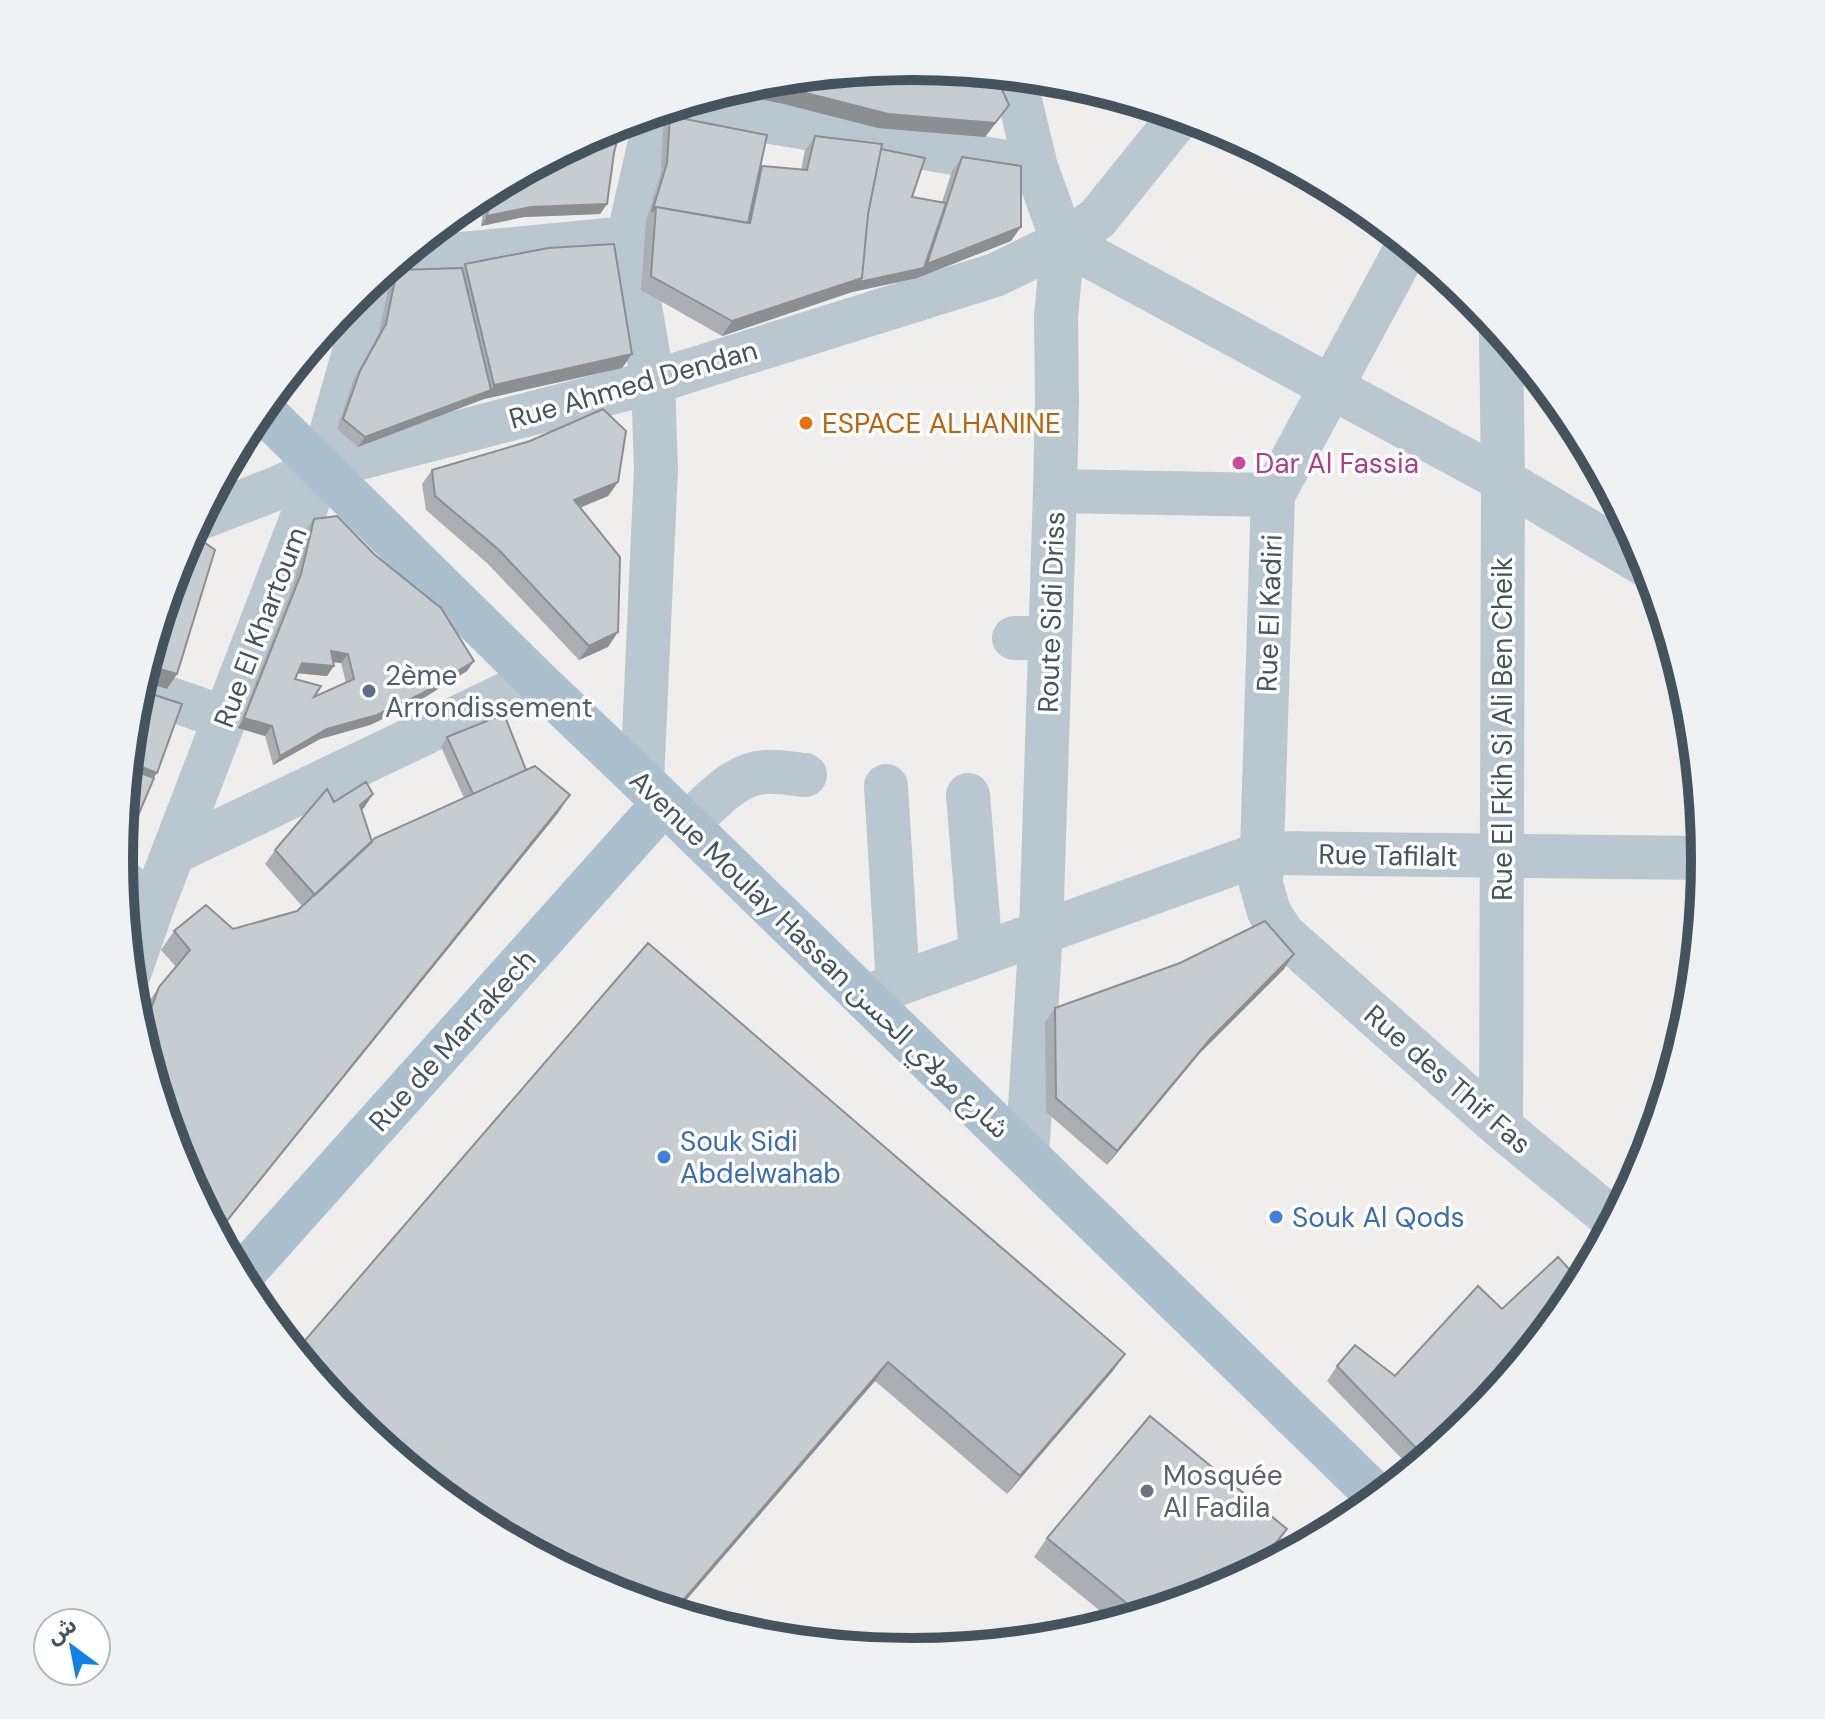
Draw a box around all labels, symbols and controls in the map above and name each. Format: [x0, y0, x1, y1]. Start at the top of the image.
street label: Rue Ahmed Dendan [505, 331, 762, 438]
place label: ESPACE ALHANINE [822, 405, 1061, 442]
marker: ESPACE ALHANINE [797, 414, 815, 432]
place label: Dar Al Fassia [1255, 445, 1419, 482]
marker: Dar Al Fassia [1230, 454, 1248, 472]
street label: Route Sidi Driss [1029, 511, 1074, 713]
street label: Rue El Khartoum [205, 522, 316, 733]
street label: Rue El Kadiri [1248, 533, 1291, 693]
street label: Rue El Fkih Si Ali Ben Cheik [1484, 557, 1521, 901]
place label: 2ème Arrondissement [385, 657, 593, 726]
marker: 2ème Arrondissement [360, 682, 378, 700]
street label: Avenue Moulay Hassan شارع مولاي الحسن [620, 762, 1018, 1148]
street label: Rue Tafilalt [1318, 836, 1458, 875]
street label: Rue de Marrakech [361, 941, 544, 1139]
street label: Rue des Thif Fas [1356, 997, 1539, 1162]
place label: Souk Sidi Abdelwahab [680, 1123, 841, 1192]
marker: Souk Sidi Abdelwahab [655, 1148, 673, 1166]
place label: Souk Al Qods [1292, 1199, 1465, 1236]
marker: Souk Al Qods [1267, 1208, 1285, 1226]
place label: Mosquée Al Fadila [1163, 1457, 1283, 1526]
marker: Mosquée Al Fadila [1138, 1482, 1156, 1500]
north arrow [32, 1607, 112, 1687]
text: ش [41, 1610, 82, 1651]

